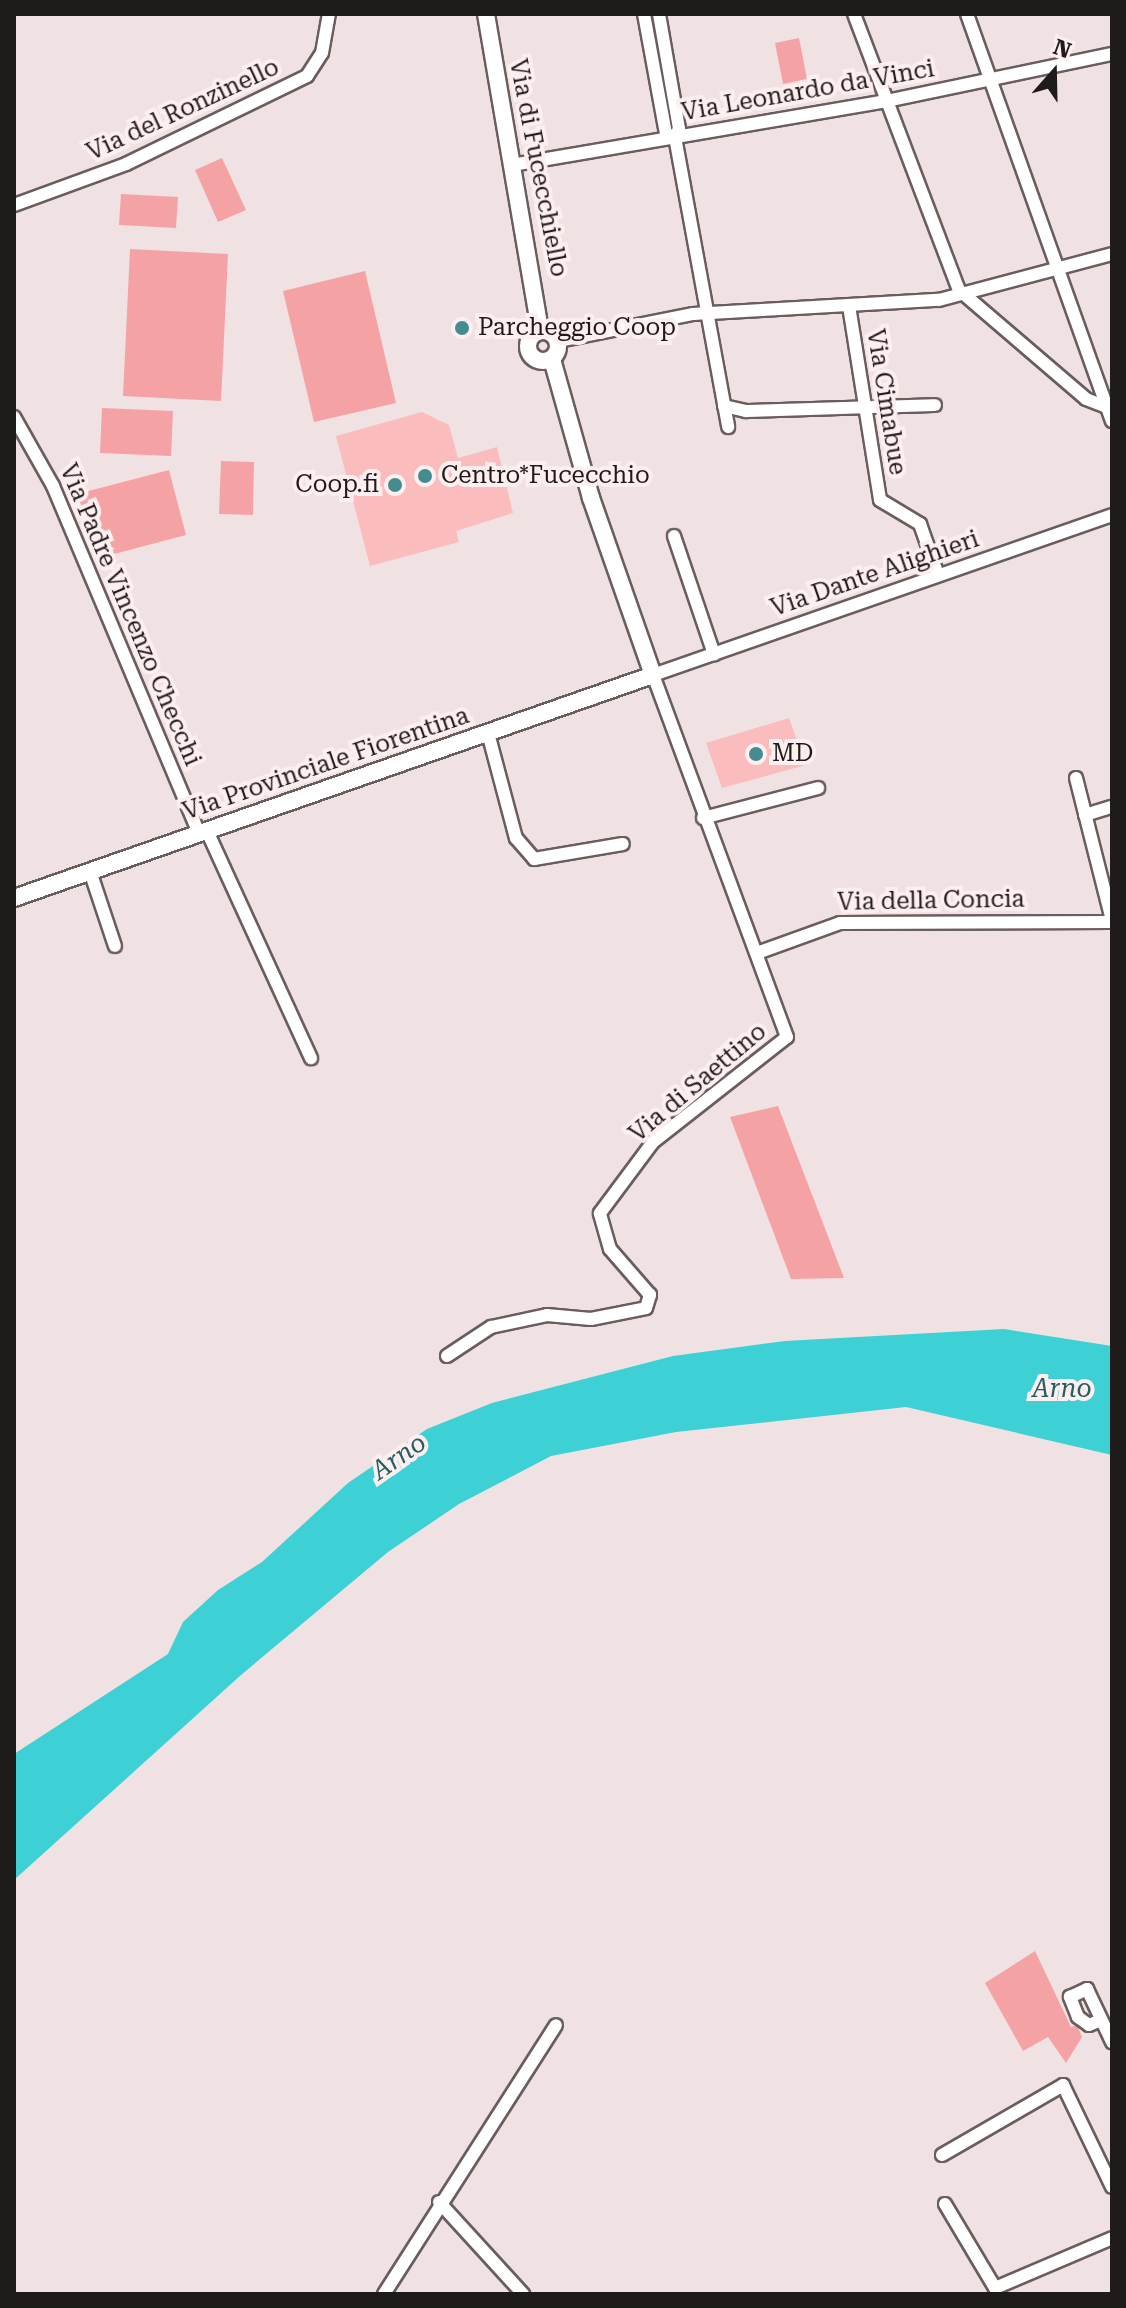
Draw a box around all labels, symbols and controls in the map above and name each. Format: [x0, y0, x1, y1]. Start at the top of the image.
north arrow [1014, 32, 1094, 112]
text: N [1050, 34, 1075, 64]
street label: Via del Ronzinello [82, 53, 284, 167]
street label: Via Leonardo da Vinci [679, 55, 937, 127]
street label: Via di Fucecchiello [503, 57, 573, 279]
place label: Parcheggio Coop [478, 314, 676, 342]
marker: Parcheggio Coop [453, 319, 471, 337]
street label: Via Cimabue [860, 327, 912, 477]
street label: Via Padre Vincenzo Checchi [53, 460, 207, 770]
place label: Centro*Fucecchio [441, 462, 650, 490]
marker: Centro*Fucecchio [416, 467, 434, 485]
place label: Coop.fi [295, 471, 379, 499]
marker: Coop.fi [386, 476, 404, 494]
street label: Via Dante Alighieri [767, 525, 983, 623]
street label: Via Provinciale Fiorentina [179, 701, 473, 827]
place label: MD [772, 740, 813, 768]
marker: MD [747, 745, 765, 763]
street label: Via della Concia [837, 885, 1025, 917]
street label: Via di Saettino [624, 1017, 772, 1149]
water label: Arno [1032, 1373, 1092, 1405]
water label: Arno [366, 1427, 432, 1487]

